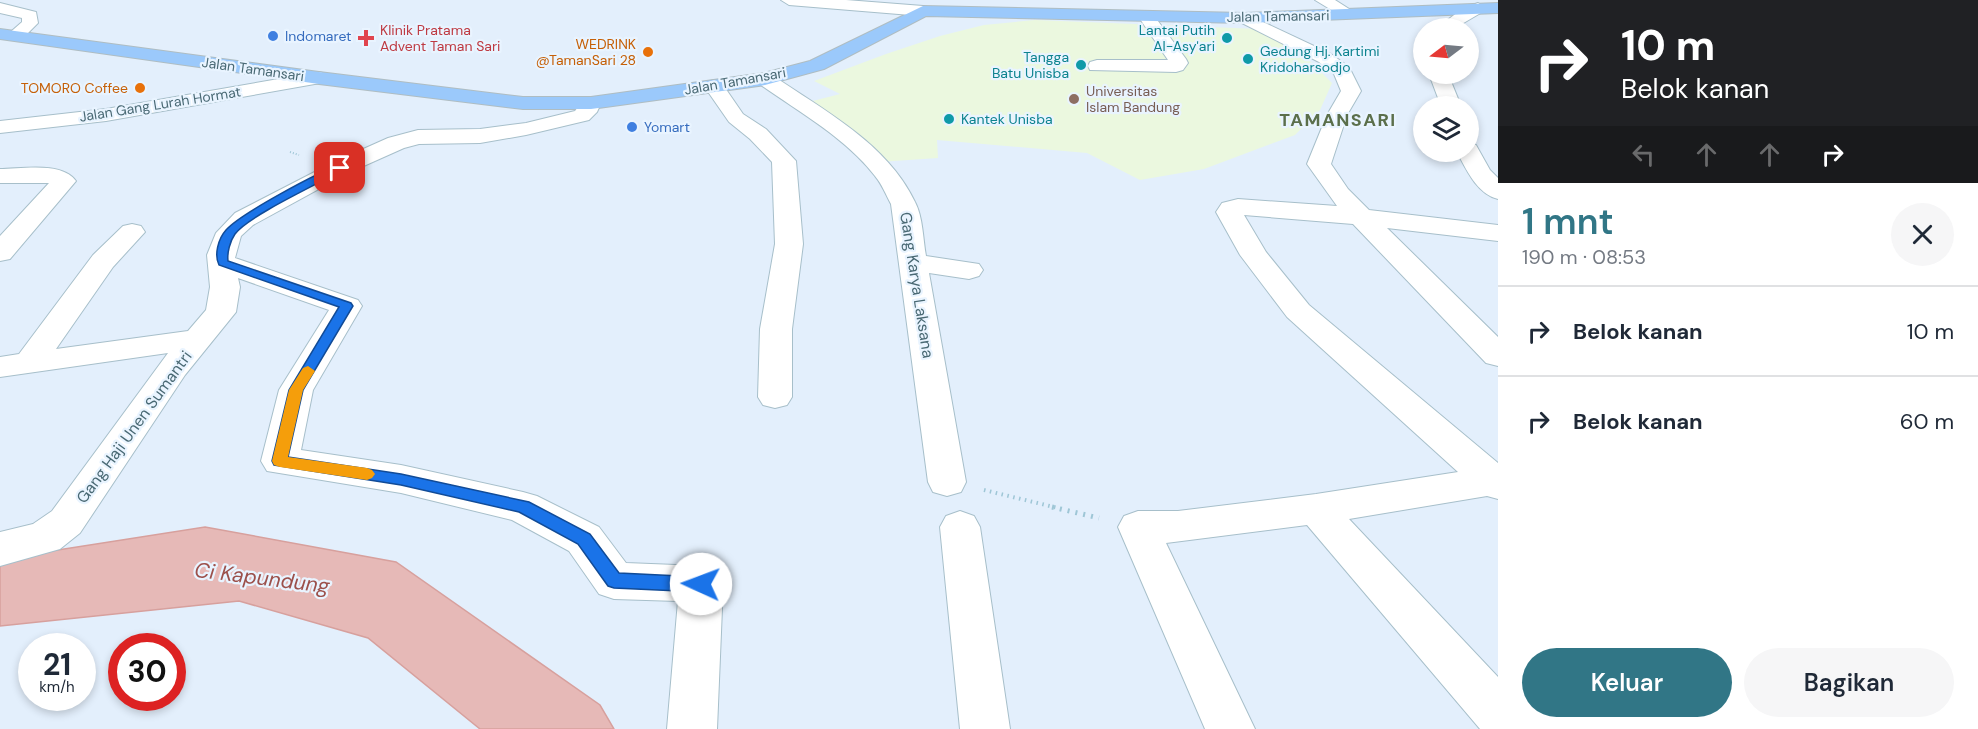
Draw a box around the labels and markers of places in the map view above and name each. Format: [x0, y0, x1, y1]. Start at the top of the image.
place label: Klinik Pratama Advent Taman Sari [380, 21, 500, 55]
place label: Lantai Putih Al-Asy'ari [1139, 21, 1215, 55]
place label: Indomaret [285, 27, 352, 45]
marker: Indomaret [266, 29, 280, 43]
marker: Klinik Pratama Advent Taman Sari [357, 29, 375, 47]
marker: Lantai Putih Al-Asy'ari [1220, 31, 1234, 45]
place label: WEDRINK @TamanSari 28 [536, 35, 636, 69]
place label: Gedung Hj. Kartimi Kridoharsodjo [1260, 42, 1380, 76]
marker: WEDRINK @TamanSari 28 [641, 45, 655, 59]
place label: Tangga Batu Unisba [992, 48, 1069, 82]
marker: Gedung Hj. Kartimi Kridoharsodjo [1241, 52, 1255, 66]
marker: Tangga Batu Unisba [1074, 58, 1088, 72]
place label: TOMORO Coffee [21, 79, 128, 97]
marker: TOMORO Coffee [133, 81, 147, 95]
place label: Universitas Islam Bandung [1086, 82, 1180, 116]
marker: Universitas Islam Bandung [1067, 92, 1081, 106]
place label: Kantek Unisba [961, 110, 1053, 128]
marker: Kantek Unisba [942, 112, 956, 126]
place label: Yomart [644, 118, 690, 136]
marker: Yomart [625, 120, 639, 134]
pin [314, 142, 365, 193]

